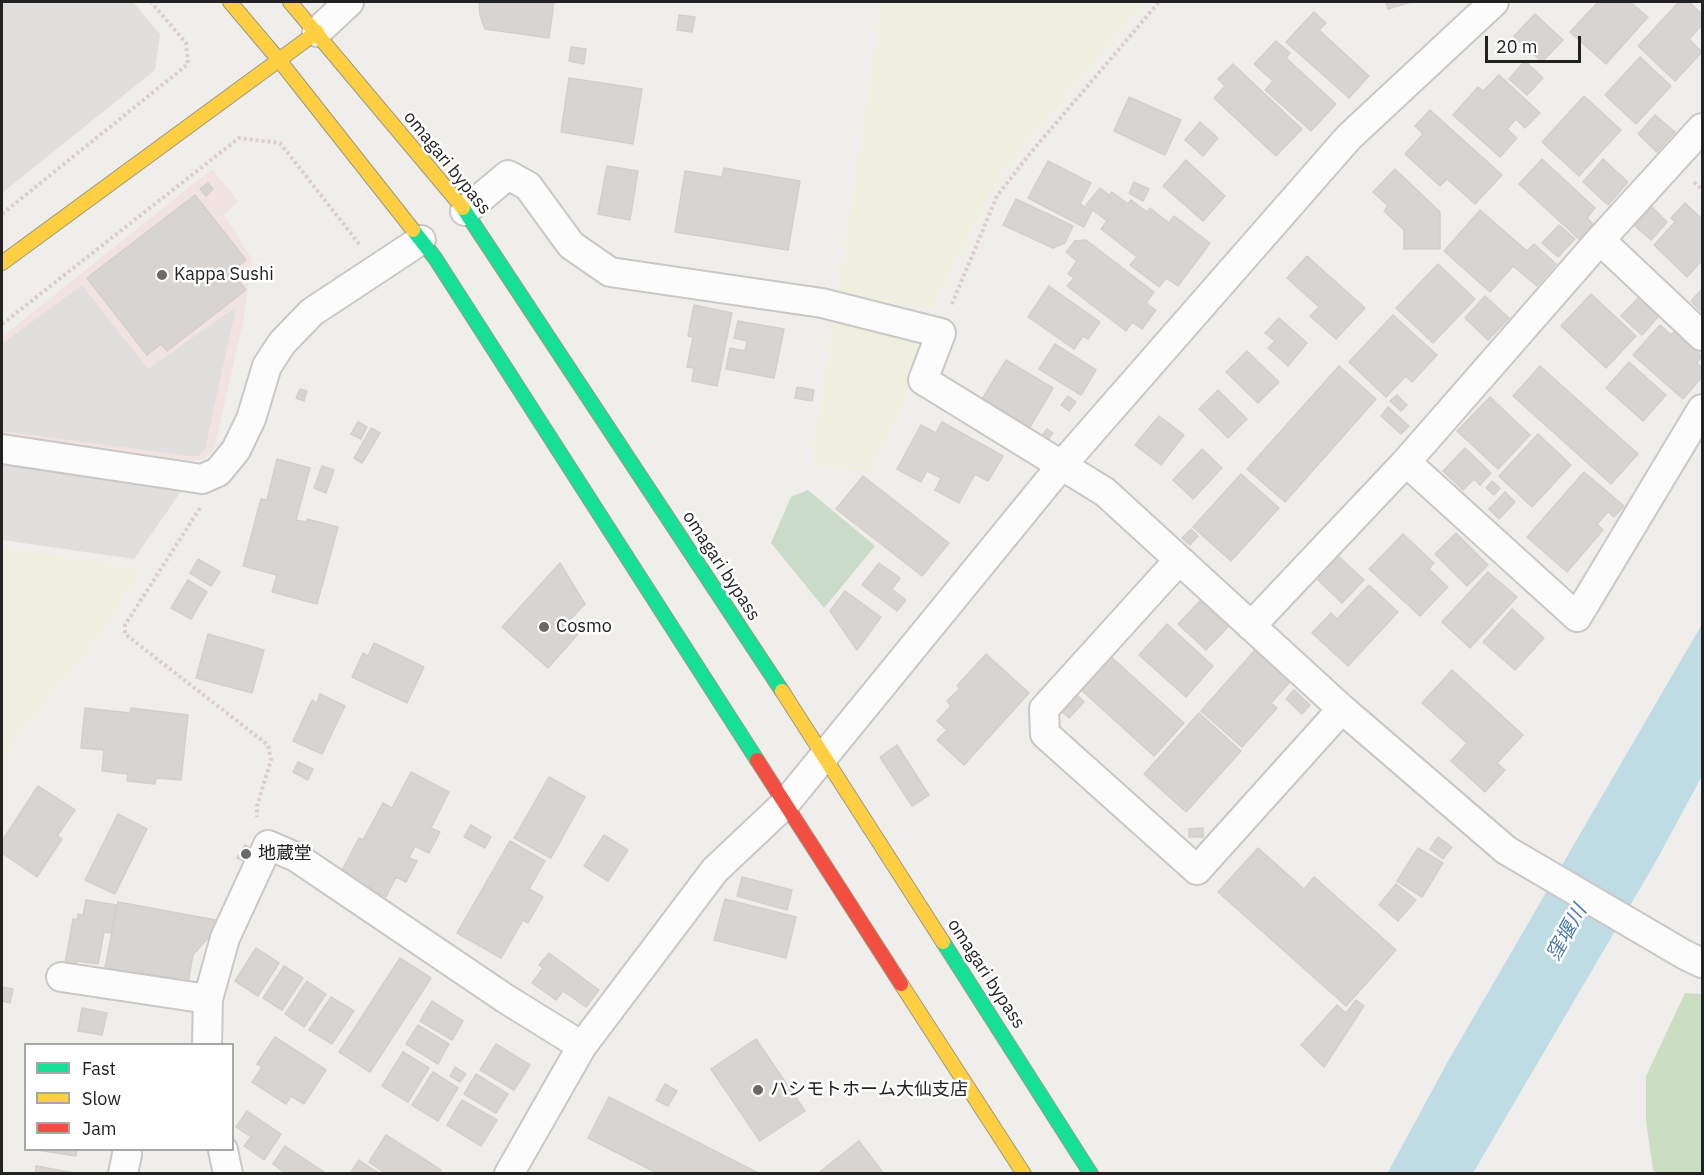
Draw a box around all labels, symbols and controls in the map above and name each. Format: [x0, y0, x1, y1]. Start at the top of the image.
scale bar [1488, 24, 1584, 62]
text: 20 m [1496, 35, 1538, 58]
street label: omagari bypass [399, 107, 495, 219]
place label: Kappa Sushi [174, 264, 274, 286]
marker: Kappa Sushi [155, 268, 169, 282]
street label: omagari bypass [677, 507, 765, 625]
place label: Cosmo [556, 616, 612, 638]
marker: Cosmo [537, 620, 551, 634]
place label: 地蔵堂 [258, 843, 312, 865]
marker: 地蔵堂 [239, 847, 253, 861]
water label: 窪堰川 [1542, 901, 1592, 965]
street label: omagari bypass [942, 915, 1030, 1033]
legend [24, 1043, 234, 1151]
text: Fast [82, 1057, 116, 1080]
place label: ハシモトホーム大仙支店 [770, 1079, 968, 1101]
marker: ハシモトホーム大仙支店 [751, 1083, 765, 1097]
text: Slow [82, 1087, 121, 1110]
text: Jam [82, 1117, 117, 1140]

